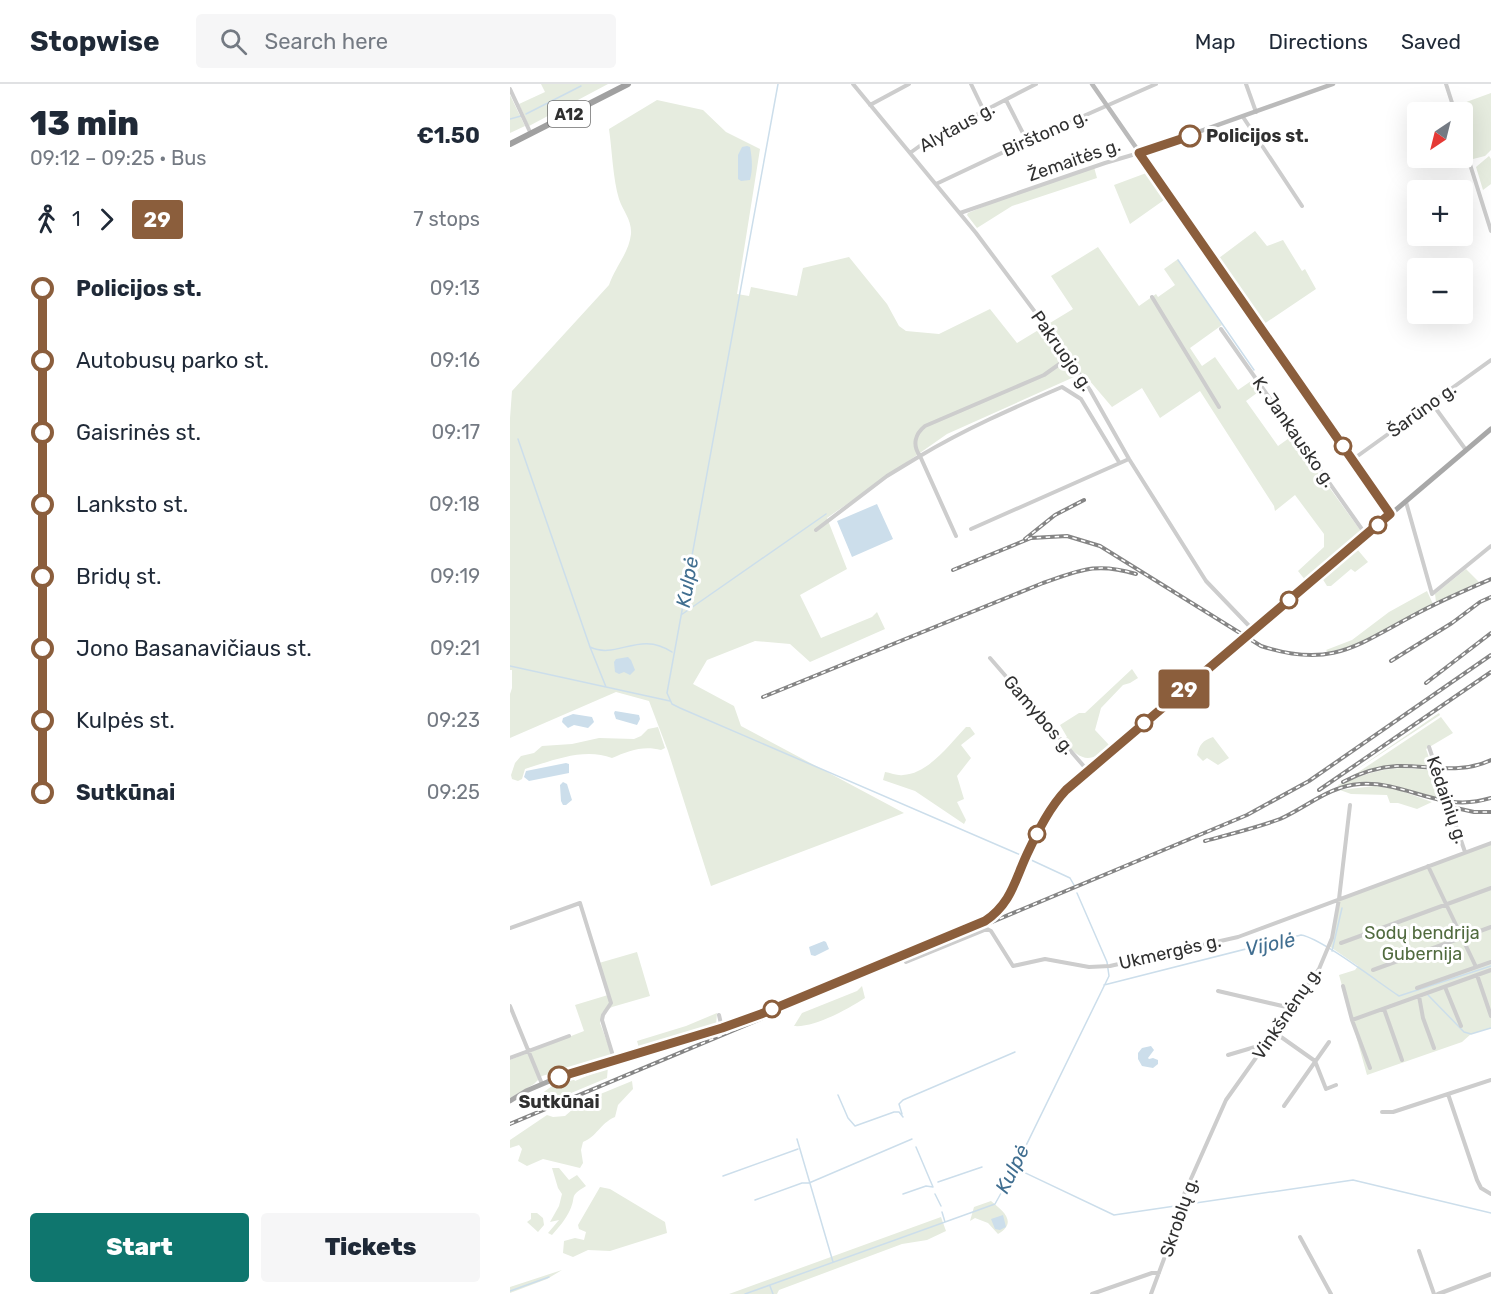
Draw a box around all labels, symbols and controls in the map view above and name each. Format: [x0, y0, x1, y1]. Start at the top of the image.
search box [196, 14, 616, 68]
text: Stopwise [30, 25, 160, 58]
icon: search [217, 25, 250, 58]
text: Search here [265, 28, 388, 55]
text: Map [1195, 29, 1236, 54]
text: Directions [1269, 29, 1368, 54]
text: Saved [1401, 29, 1461, 54]
street label: Alytaus g. [915, 97, 999, 157]
road number: A12 [548, 101, 590, 127]
north arrow [1407, 102, 1473, 168]
map controls [1407, 102, 1473, 324]
text: 13 min [30, 104, 139, 143]
street label: Birštono g. [999, 105, 1091, 161]
text: €1.50 [416, 122, 480, 149]
marker: Policijos st. [1179, 125, 1201, 147]
place label: Policijos st. [1206, 125, 1309, 147]
street label: Žemaitės g. [1025, 134, 1123, 186]
text: 09:12 – 09:25 · Bus [30, 146, 207, 170]
button: + [1407, 180, 1473, 246]
icon: walk [30, 203, 63, 236]
icon: forward [90, 203, 123, 236]
text: 1 [72, 207, 81, 231]
text: 29 [144, 207, 171, 232]
text: 7 stops [413, 207, 480, 231]
button: − [1407, 258, 1473, 324]
text: Policijos st. [76, 275, 202, 302]
text: 09:13 [430, 276, 480, 300]
street label: Pakruojo g. [1026, 307, 1098, 395]
text: Autobusų parko st. [76, 347, 269, 374]
text: 09:16 [430, 348, 480, 372]
street label: K. Jankausko g. [1248, 372, 1340, 492]
street label: Šarūno g. [1383, 378, 1461, 442]
text: Gaisrinės st. [76, 419, 201, 446]
text: 09:17 [432, 420, 480, 444]
unlabelled marker [1334, 437, 1352, 455]
text: Lanksto st. [76, 491, 188, 518]
text: 09:18 [429, 492, 480, 516]
unlabelled marker [1369, 516, 1387, 534]
water label: Kulpė [671, 555, 703, 609]
text: Bridų st. [76, 563, 161, 590]
text: 09:19 [430, 564, 480, 588]
unlabelled marker [1280, 591, 1298, 609]
text: Jono Basanavičiaus st. [76, 635, 312, 662]
text: 09:21 [430, 636, 480, 660]
line badge: 29 [1157, 670, 1211, 708]
street label: Gamybos g. [999, 671, 1079, 759]
text: 29 [1170, 677, 1198, 702]
text: Kulpės st. [76, 707, 175, 734]
text: 09:23 [427, 708, 480, 732]
unlabelled marker [1135, 714, 1153, 732]
street label: Kėdainių g. [1422, 753, 1472, 847]
text: Sutkūnai [76, 779, 175, 806]
text: 09:25 [427, 780, 480, 804]
unlabelled marker [1028, 825, 1046, 843]
park label: Sodų bendrija Gubernija [1364, 922, 1480, 965]
water label: Vijolė [1243, 927, 1297, 961]
street label: Ukmergės g. [1117, 930, 1223, 974]
street label: Vinkšnėnų g. [1248, 962, 1326, 1064]
unlabelled marker [763, 1000, 781, 1018]
marker: Sutkūnai [548, 1066, 570, 1088]
place label: Sutkūnai [518, 1091, 600, 1113]
water label: Kulpė [990, 1141, 1034, 1197]
street label: Skroblų g. [1155, 1174, 1203, 1260]
button: Start [30, 1213, 249, 1282]
button: Tickets [261, 1213, 480, 1282]

